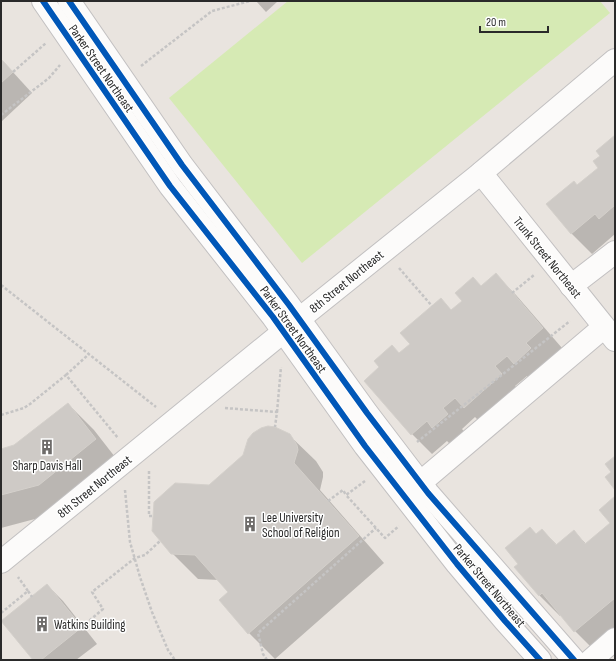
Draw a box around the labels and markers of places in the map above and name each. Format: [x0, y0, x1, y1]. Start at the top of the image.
building icon: Sharp Davis Hall [38, 438, 56, 456]
place label: Sharp Davis Hall [12, 458, 82, 474]
place label: Lee University School of Religion [262, 510, 340, 541]
building icon: Lee University School of Religion [241, 515, 259, 533]
building icon: Watkins Building [33, 615, 51, 633]
place label: Watkins Building [54, 617, 125, 633]

